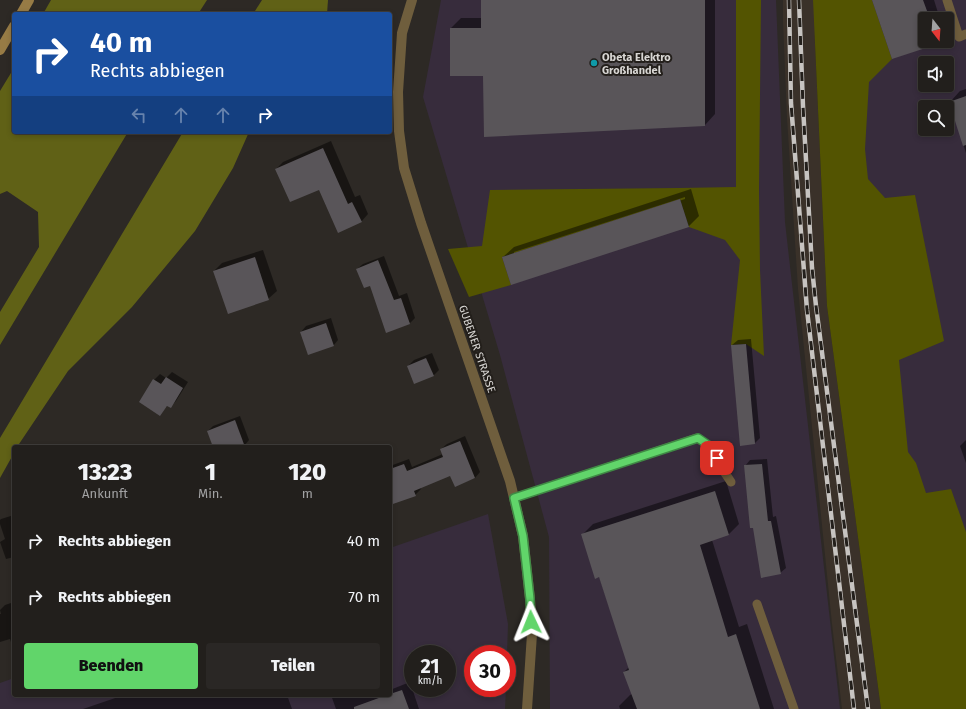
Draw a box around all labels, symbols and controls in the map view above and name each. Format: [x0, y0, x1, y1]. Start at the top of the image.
north arrow [918, 12, 954, 48]
map controls [918, 12, 954, 136]
text: 40 m [90, 26, 153, 59]
icon: right [24, 28, 76, 80]
place label: Obeta Elektro Großhandel [602, 51, 671, 77]
button: sound [918, 56, 954, 92]
marker: Obeta Elektro Großhandel [589, 58, 599, 68]
text: Rechts abbiegen [90, 60, 225, 82]
button: search [918, 100, 954, 136]
icon: left [128, 104, 150, 126]
icon: ahead [170, 104, 192, 126]
icon: ahead [212, 104, 234, 126]
icon: right [254, 104, 276, 126]
street label: GUBENER STRASSE [456, 303, 498, 395]
pin [700, 441, 734, 475]
icon: arrive [706, 447, 728, 469]
text: 13:23 [78, 458, 132, 486]
text: 1 [205, 458, 216, 486]
text: 120 [288, 458, 326, 486]
text: Ankunft [82, 486, 128, 501]
text: Min. [198, 486, 223, 501]
text: m [302, 486, 313, 501]
icon: right [24, 530, 46, 552]
text: Rechts abbiegen [58, 532, 171, 550]
text: 40 m [347, 532, 380, 550]
icon: right [24, 586, 46, 608]
text: Rechts abbiegen [58, 588, 171, 606]
text: 70 m [348, 588, 380, 606]
position arrow [510, 601, 552, 643]
button: Beenden [24, 643, 198, 689]
button: Teilen [206, 643, 380, 689]
speed limit sign: 30 [464, 645, 516, 697]
text: 21 [420, 654, 440, 678]
text: km/h [418, 675, 442, 687]

